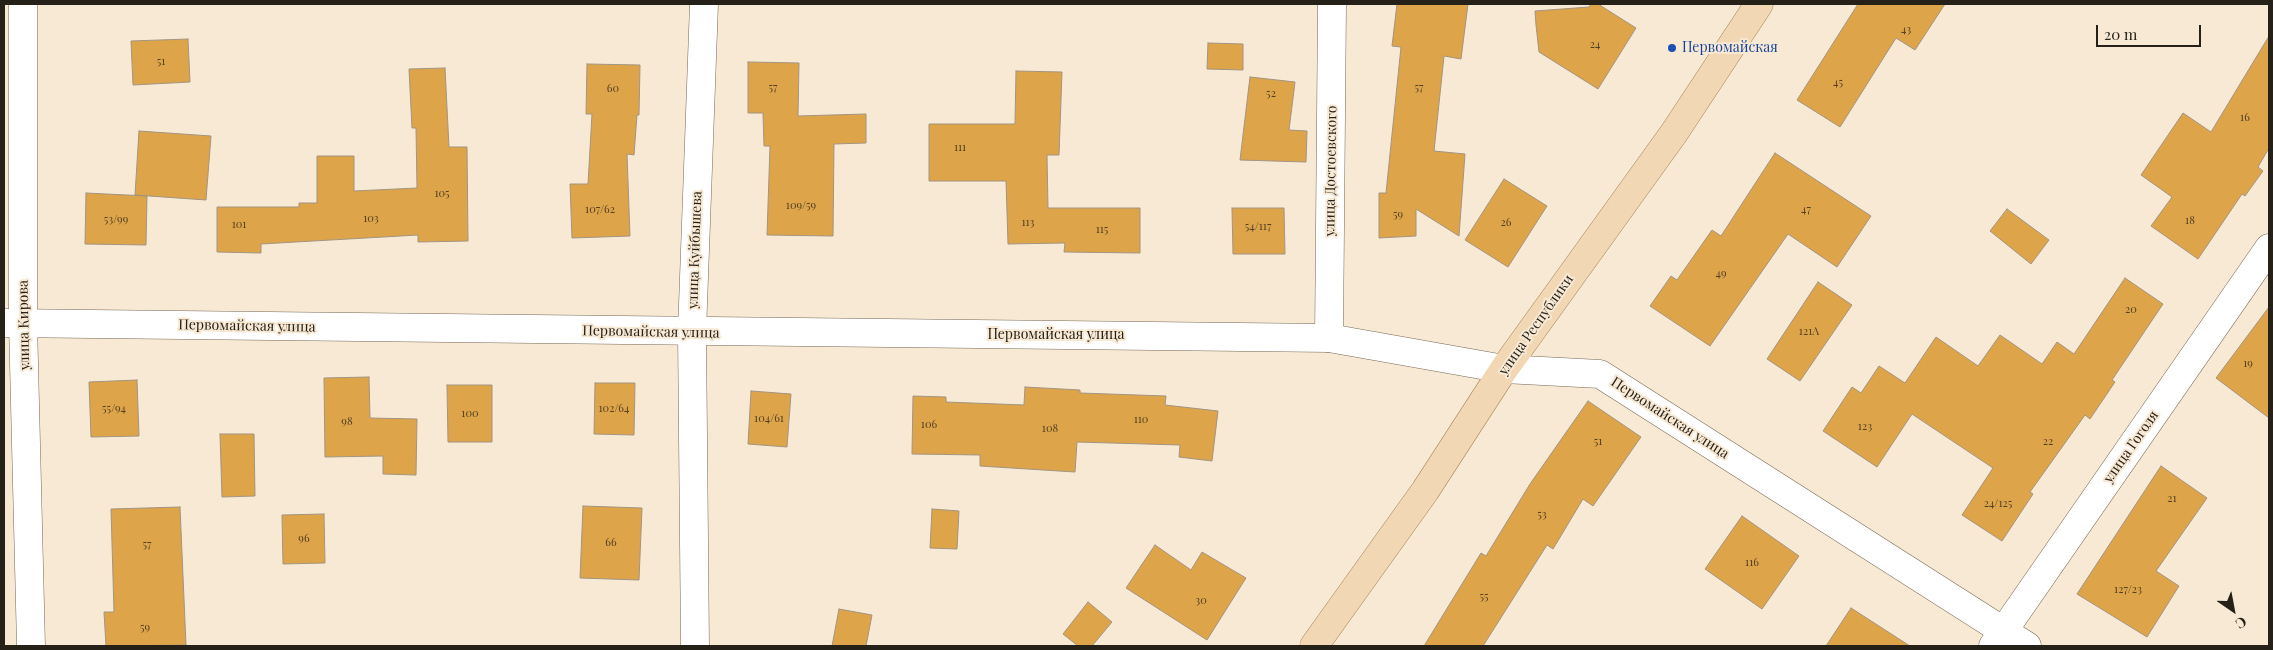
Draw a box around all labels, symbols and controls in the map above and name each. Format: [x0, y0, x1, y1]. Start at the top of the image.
scale bar [2098, 15, 2203, 47]
house number: 43 [1901, 23, 1911, 37]
text: 20 m [2104, 24, 2137, 44]
house number: 24 [1590, 38, 1600, 52]
place label: Первомайская [1682, 40, 1778, 56]
marker: Первомайская [1666, 42, 1678, 54]
house number: 51 [157, 55, 165, 69]
house number: 45 [1833, 76, 1843, 90]
house number: 57 [768, 81, 778, 95]
house number: 57 [1414, 81, 1424, 95]
house number: 60 [607, 82, 619, 96]
house number: 52 [1266, 87, 1276, 101]
street label: улица Достоевского [1321, 105, 1341, 237]
house number: 16 [2240, 111, 2250, 125]
house number: 111 [954, 141, 966, 155]
house number: 105 [434, 187, 450, 201]
street label: улица Куйбышева [685, 191, 705, 309]
house number: 109/59 [786, 199, 816, 213]
house number: 107/62 [585, 203, 615, 217]
house number: 47 [1801, 203, 1811, 217]
house number: 59 [1393, 208, 1403, 222]
house number: 103 [363, 212, 379, 226]
house number: 53/99 [104, 213, 128, 227]
house number: 18 [2185, 214, 2195, 228]
house number: 113 [1022, 216, 1034, 230]
house number: 26 [1501, 216, 1511, 230]
house number: 101 [232, 218, 246, 232]
house number: 54/117 [1245, 220, 1271, 234]
house number: 115 [1096, 223, 1108, 237]
house number: 49 [1715, 267, 1727, 281]
street label: улица Республики [1495, 271, 1577, 379]
street label: улица Кирова [15, 280, 33, 370]
house number: 20 [2125, 303, 2137, 317]
street label: Первомайская улица [178, 316, 316, 336]
street label: Первомайская улица [582, 322, 720, 342]
house number: 121А [1799, 325, 1819, 339]
street label: Первомайская улица [987, 327, 1125, 343]
house number: 19 [2243, 357, 2253, 371]
street label: Первомайская улица [1608, 374, 1732, 462]
house number: 55/94 [102, 402, 126, 416]
house number: 102/64 [599, 402, 629, 416]
house number: 100 [461, 407, 479, 421]
street label: улица Гоголя [2100, 408, 2162, 486]
house number: 104/61 [754, 412, 784, 426]
house number: 110 [1134, 413, 1148, 427]
house number: 98 [341, 415, 353, 429]
house number: 106 [921, 418, 937, 432]
house number: 123 [1858, 420, 1872, 434]
house number: 108 [1042, 422, 1058, 436]
house number: 51 [1594, 435, 1602, 449]
house number: 22 [2043, 435, 2053, 449]
house number: 21 [2167, 492, 2177, 506]
house number: 24/125 [1984, 497, 2012, 511]
house number: 53 [1537, 508, 1547, 522]
house number: 96 [298, 532, 310, 546]
house number: 66 [605, 536, 617, 550]
house number: 57 [142, 538, 152, 552]
house number: 116 [1745, 556, 1759, 570]
house number: 127/23 [2114, 583, 2142, 597]
north arrow [2208, 585, 2258, 635]
house number: 55 [1479, 590, 1489, 604]
house number: 30 [1195, 594, 1207, 608]
text: С [2232, 612, 2251, 634]
house number: 59 [140, 621, 150, 635]

